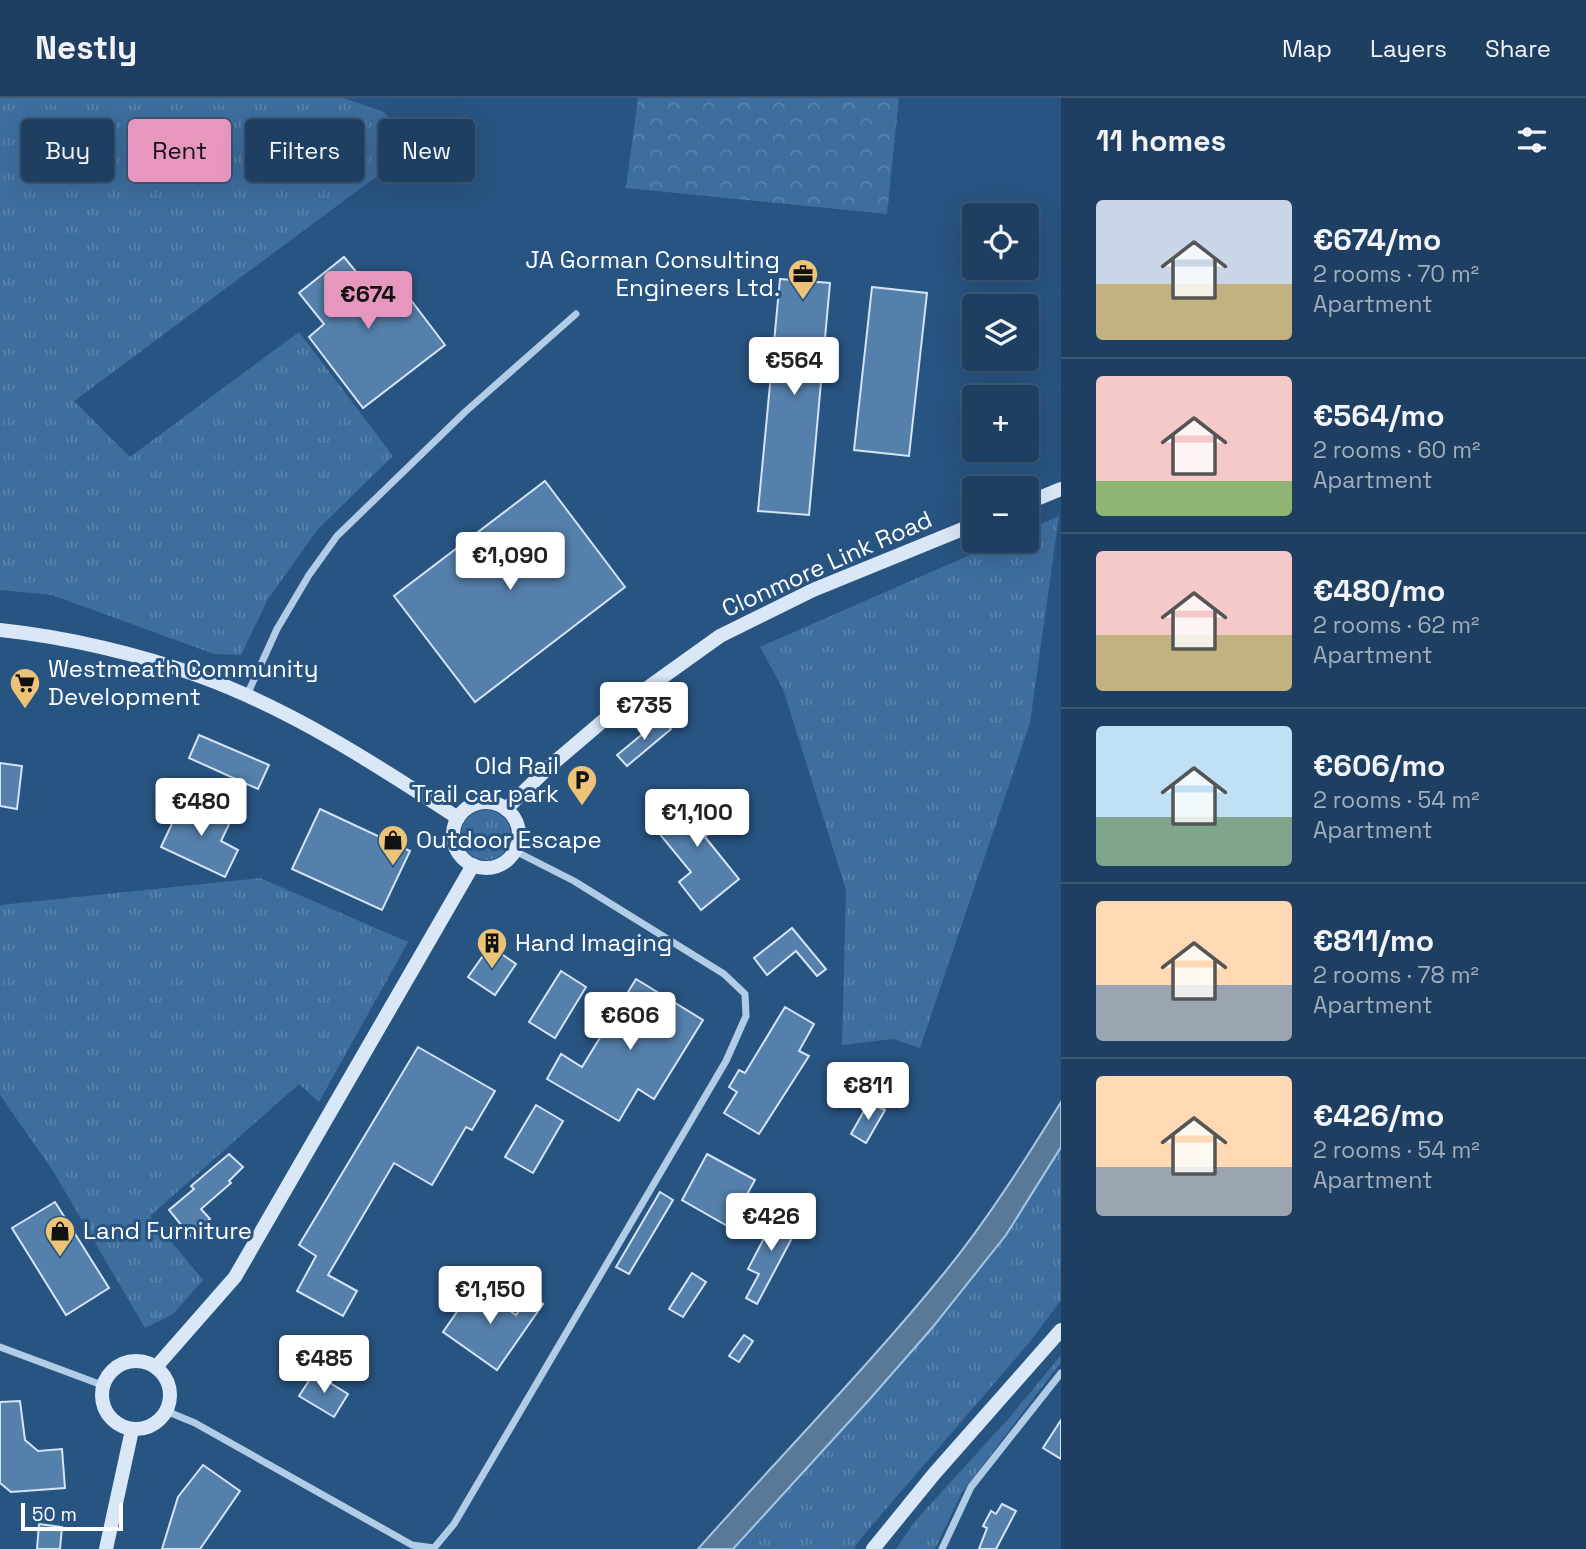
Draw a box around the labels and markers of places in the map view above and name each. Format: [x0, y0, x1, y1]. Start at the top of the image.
place label: JA Gorman Consulting Engineers Ltd. [525, 244, 780, 303]
office icon: JA Gorman Consulting Engineers Ltd. [786, 257, 820, 301]
pin: €674 [327, 272, 409, 331]
pin: €564 [753, 338, 835, 397]
pin: €1,090 [453, 532, 567, 592]
place label: Westmeath Community Development [48, 653, 318, 712]
supermarket icon: Westmeath Community Development [8, 666, 42, 710]
pin: €735 [603, 682, 685, 742]
place label: Old Rail Trail car park [412, 750, 559, 809]
parking icon: Old Rail Trail car park [565, 763, 599, 807]
pin: €480 [160, 778, 242, 838]
pin: €1,100 [640, 790, 754, 849]
shop icon: Outdoor Escape [376, 823, 410, 867]
place label: Outdoor Escape [416, 824, 602, 855]
building icon: Hand Imaging [475, 926, 509, 970]
place label: Hand Imaging [515, 927, 672, 958]
pin: €606 [589, 992, 671, 1052]
pin: €811 [827, 1062, 909, 1122]
pin: €426 [730, 1194, 812, 1253]
shop icon: Land Furniture [43, 1214, 77, 1258]
place label: Land Furniture [83, 1215, 252, 1246]
pin: €1,150 [433, 1266, 547, 1326]
pin: €485 [283, 1336, 365, 1395]

